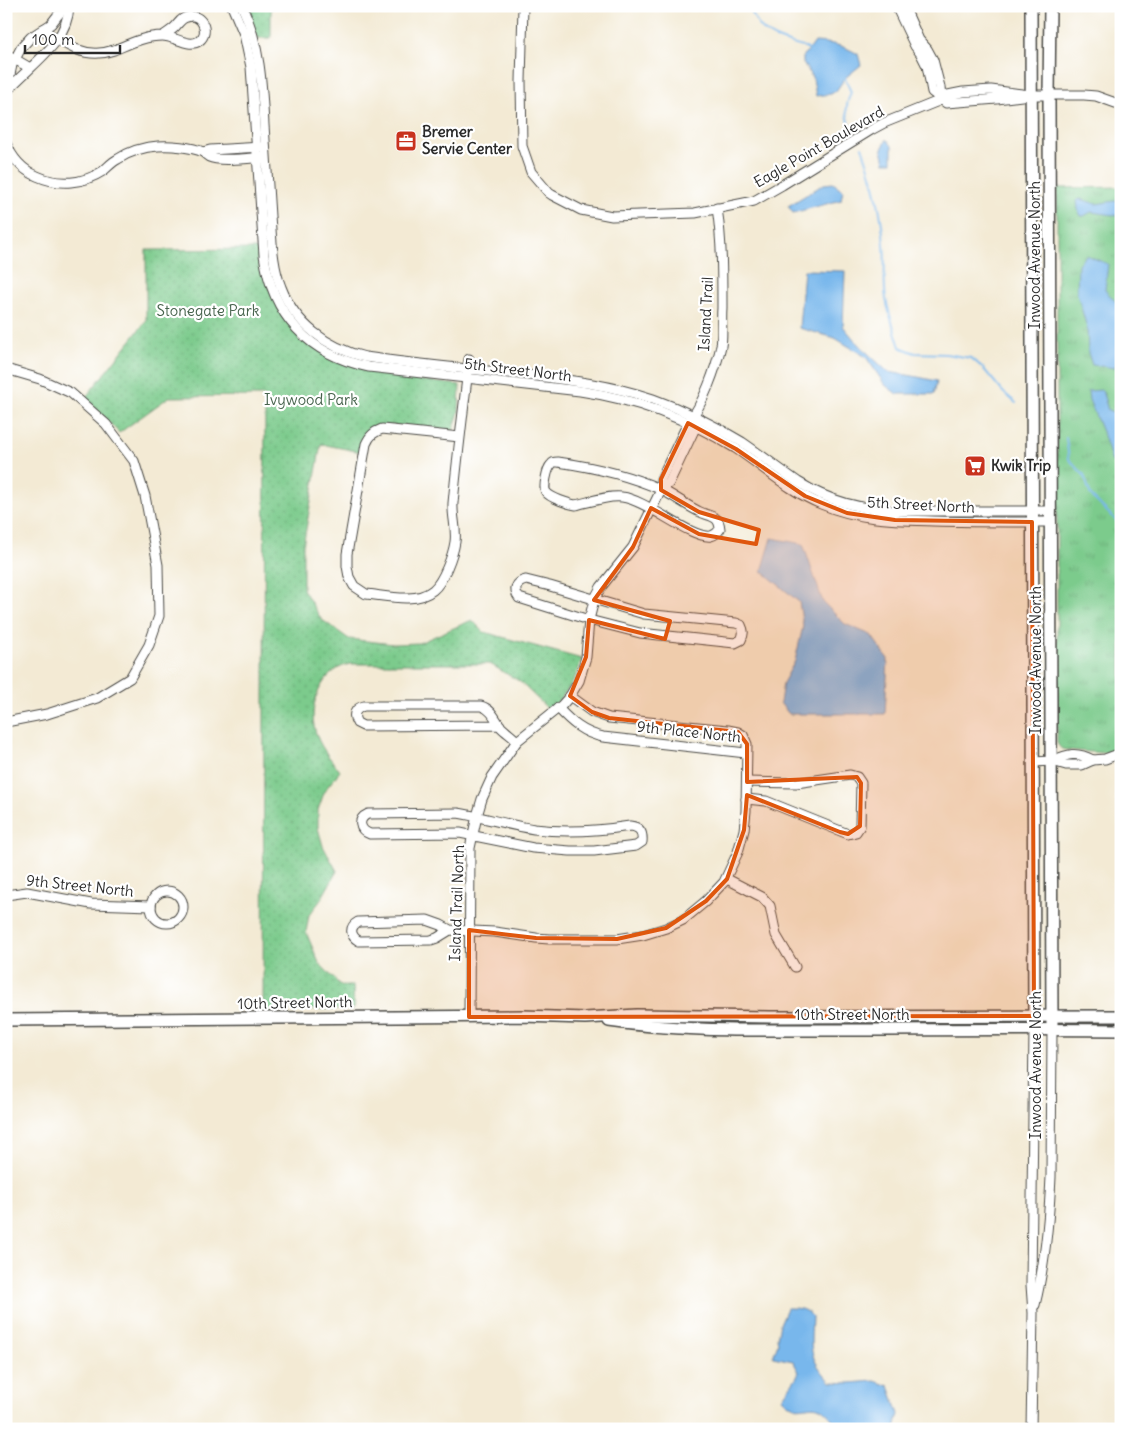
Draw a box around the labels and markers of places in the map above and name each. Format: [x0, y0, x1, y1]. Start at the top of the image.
place label: Bremer Servie Center [422, 122, 513, 158]
office icon: Bremer Servie Center [394, 129, 418, 153]
supermarket icon: Kwik Trip [963, 454, 987, 478]
place label: Kwik Trip [991, 456, 1051, 476]

